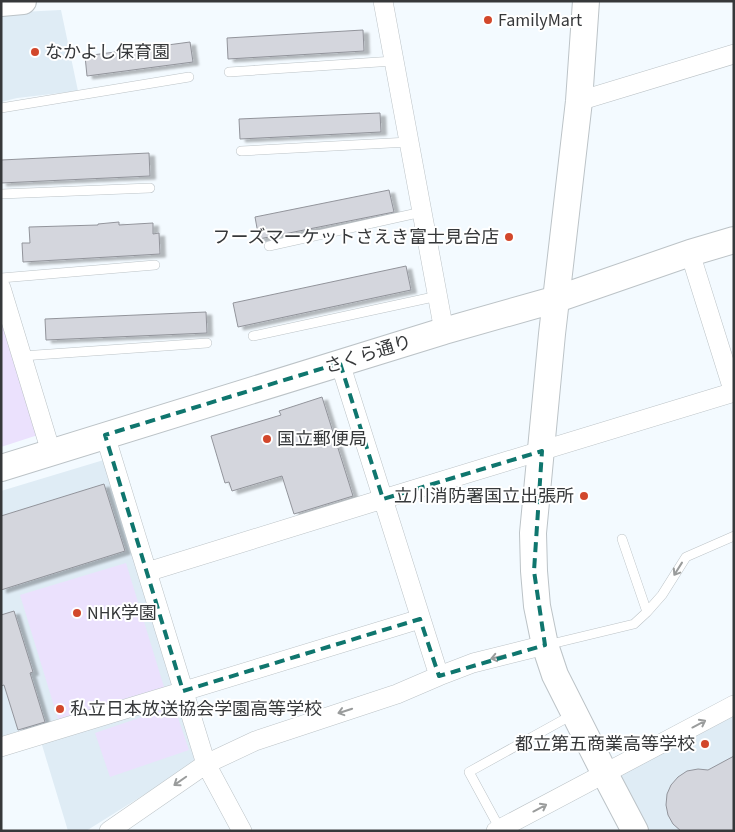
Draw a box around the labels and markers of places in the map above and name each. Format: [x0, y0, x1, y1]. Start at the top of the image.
place label: FamilyMart [498, 8, 582, 33]
marker: FamilyMart [482, 14, 494, 26]
place label: なかよし保育園 [45, 40, 170, 65]
marker: なかよし保育園 [29, 46, 41, 58]
place label: フーズマーケットさえき富士見台店 [212, 225, 499, 250]
marker: フーズマーケットさえき富士見台店 [503, 231, 515, 243]
place label: 国立郵便局 [277, 427, 367, 452]
marker: 国立郵便局 [261, 433, 273, 445]
place label: 立川消防署国立出張所 [394, 484, 574, 509]
marker: 立川消防署国立出張所 [578, 490, 590, 502]
place label: NHK学園 [87, 601, 157, 626]
marker: NHK学園 [71, 607, 83, 619]
place label: 私立日本放送協会学園高等学校 [70, 697, 322, 722]
marker: 私立日本放送協会学園高等学校 [54, 703, 66, 715]
place label: 都立第五商業高等学校 [515, 732, 695, 757]
marker: 都立第五商業高等学校 [699, 738, 711, 750]

